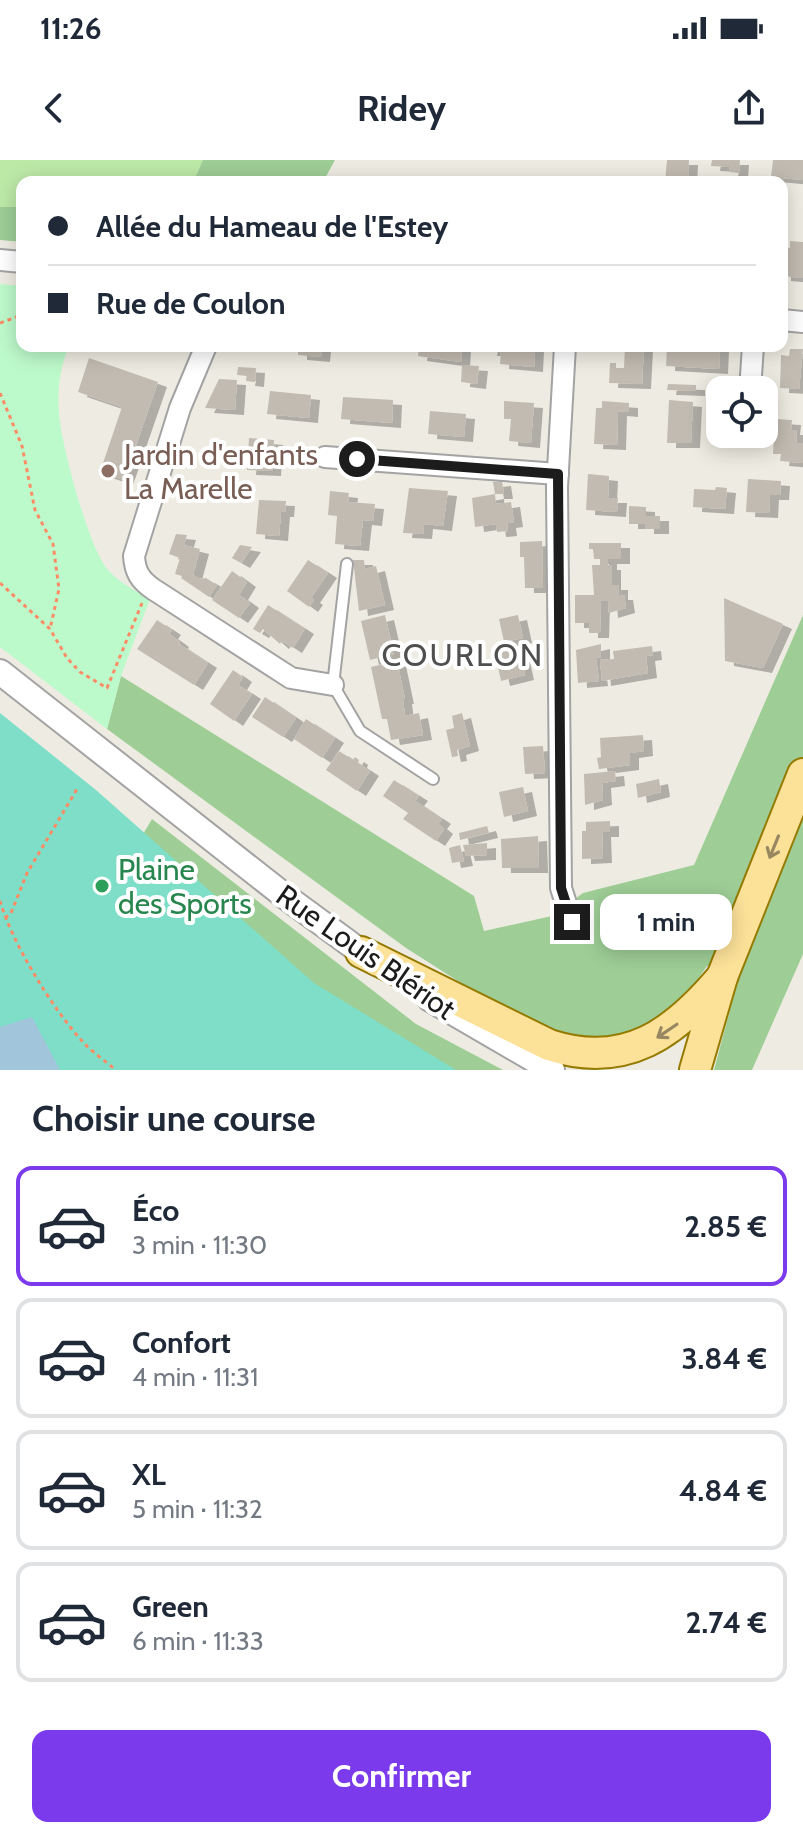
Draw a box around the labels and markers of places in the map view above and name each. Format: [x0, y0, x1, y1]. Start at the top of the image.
place label: Jardin d'enfants La Marelle [123, 436, 318, 507]
marker: Jardin d'enfants La Marelle [99, 462, 117, 480]
place label: Plaine des Sports [118, 851, 252, 922]
marker: Plaine des Sports [93, 877, 111, 895]

